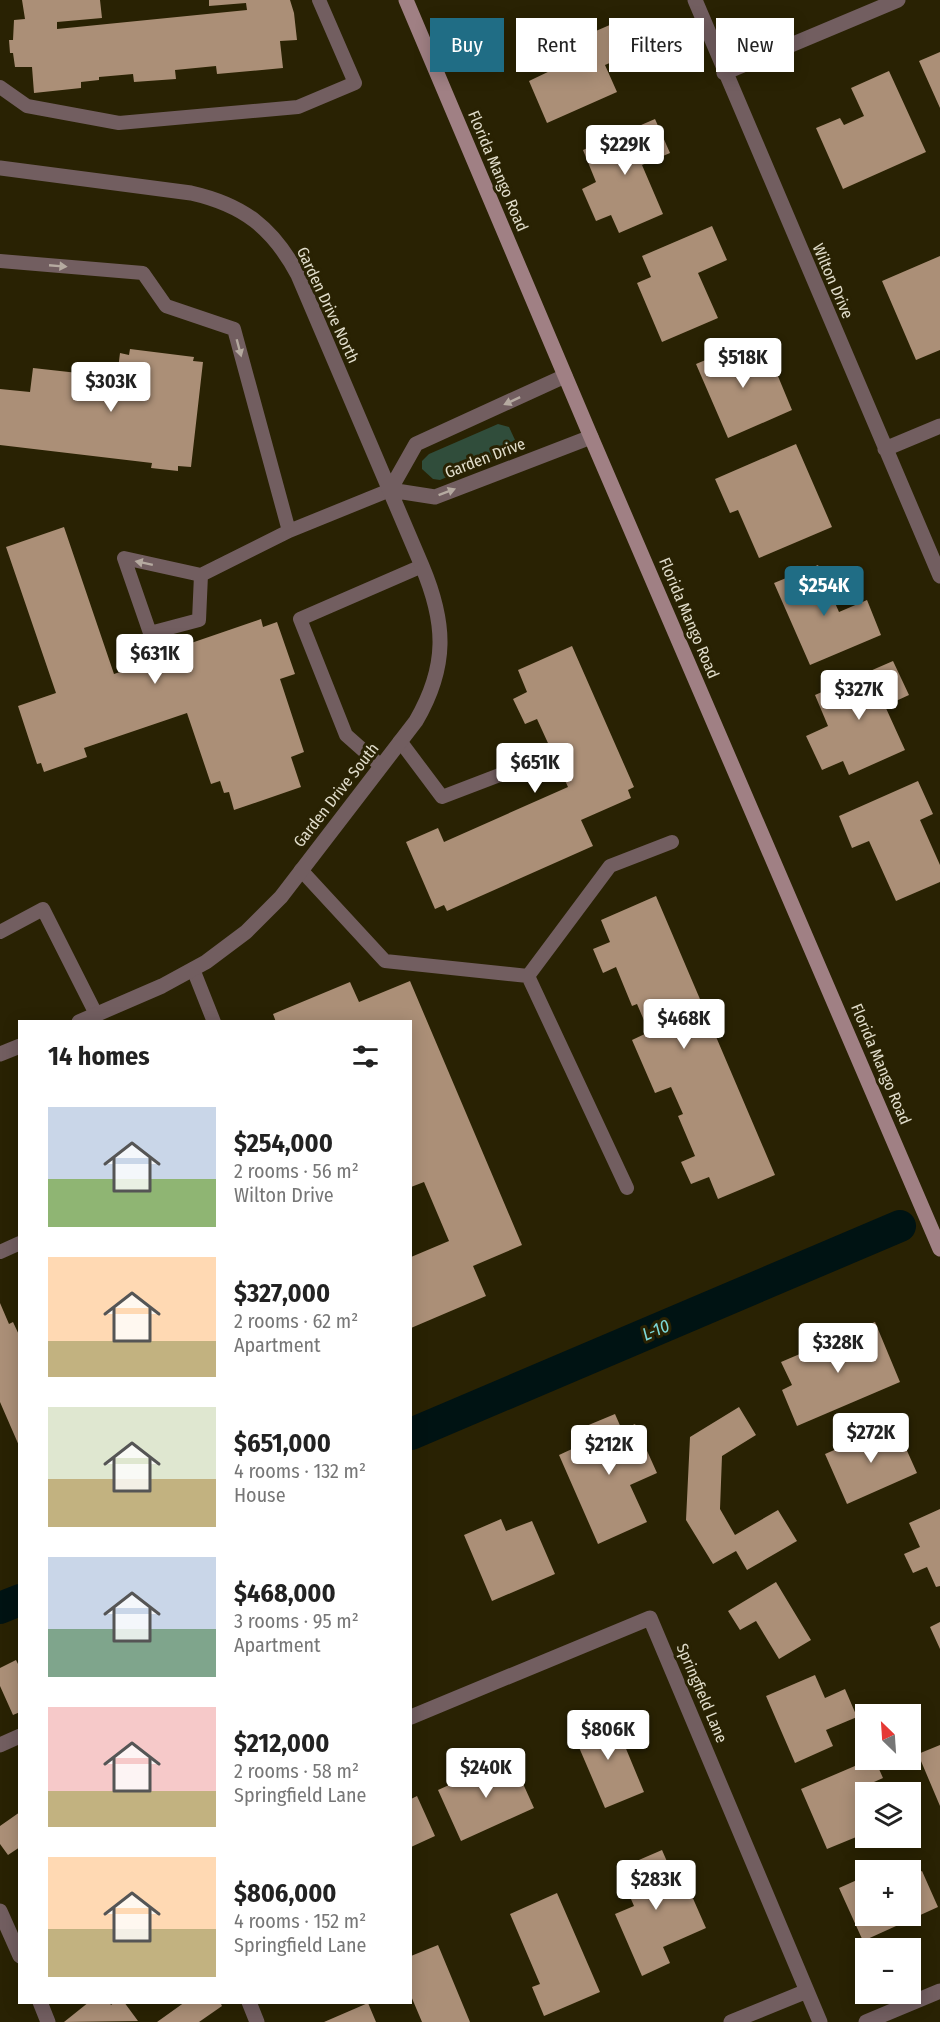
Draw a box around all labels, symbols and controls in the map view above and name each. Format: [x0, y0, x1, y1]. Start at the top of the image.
chip: Buy [430, 18, 504, 72]
chip: Rent [516, 18, 597, 72]
chip: Filters [609, 18, 704, 72]
chip: New [716, 18, 794, 72]
street label: Florida Mango Road [464, 108, 532, 234]
pin: $229K [583, 125, 667, 176]
text: $229K [600, 132, 650, 156]
street label: Wilton Drive [809, 241, 857, 321]
street label: Garden Drive North [293, 244, 363, 366]
one-way arrow [49, 261, 68, 271]
pin: $518K [701, 338, 785, 389]
one-way arrow [235, 339, 244, 357]
text: $518K [718, 345, 768, 369]
pin: $303K [69, 362, 153, 413]
text: $303K [85, 369, 137, 393]
one-way arrow [504, 396, 521, 405]
street label: Garden Drive [442, 434, 528, 482]
one-way arrow [438, 487, 456, 497]
street label: Florida Mango Road [655, 555, 723, 681]
one-way arrow [135, 557, 153, 567]
pin: $254K [782, 566, 866, 617]
text: $254K [799, 573, 849, 597]
pin: $631K [113, 634, 197, 685]
text: $631K [130, 641, 180, 665]
pin: $327K [817, 670, 901, 721]
text: $327K [835, 677, 883, 701]
street label: Garden Drive South [289, 739, 383, 851]
pin: $651K [493, 743, 577, 794]
text: $651K [510, 750, 560, 774]
pin: $468K [642, 999, 726, 1050]
street label: Florida Mango Road [847, 1001, 915, 1127]
text: $468K [658, 1006, 710, 1030]
icon: filters [349, 1040, 382, 1073]
text: 14 homes [48, 1041, 150, 1072]
text: $254,000 [234, 1128, 333, 1159]
icon: home [96, 1131, 168, 1203]
text: 2 rooms · 56 m² [234, 1159, 359, 1183]
text: Wilton Drive [234, 1183, 334, 1207]
text: $327,000 [234, 1278, 330, 1309]
icon: home [96, 1281, 168, 1353]
text: 2 rooms · 62 m² [234, 1309, 358, 1333]
water label: L-10 [639, 1314, 673, 1346]
pin: $328K [796, 1323, 880, 1374]
text: $328K [813, 1330, 863, 1354]
text: Apartment [234, 1333, 321, 1357]
pin: $272K [829, 1413, 913, 1464]
text: $272K [847, 1420, 895, 1444]
pin: $212K [567, 1425, 651, 1476]
text: $651,000 [234, 1428, 331, 1459]
icon: home [96, 1431, 168, 1503]
text: $212K [585, 1432, 633, 1456]
text: 4 rooms · 132 m² [234, 1459, 366, 1483]
text: House [234, 1483, 286, 1507]
text: $468,000 [234, 1578, 336, 1609]
icon: home [96, 1581, 168, 1653]
text: 3 rooms · 95 m² [234, 1609, 359, 1633]
text: Apartment [234, 1633, 321, 1657]
street label: Springfield Lane [673, 1641, 731, 1746]
north arrow [855, 1704, 921, 1770]
map controls [855, 1704, 921, 2004]
pin: $806K [566, 1710, 650, 1761]
text: $806K [581, 1717, 635, 1741]
text: $212,000 [234, 1728, 329, 1759]
icon: home [96, 1731, 168, 1803]
pin: $240K [444, 1748, 528, 1799]
text: $240K [460, 1755, 512, 1779]
text: 2 rooms · 58 m² [234, 1759, 359, 1783]
button: layers [855, 1782, 921, 1848]
text: Springfield Lane [234, 1783, 366, 1807]
pin: $283K [614, 1860, 698, 1911]
button: + [855, 1860, 921, 1926]
text: $283K [631, 1867, 681, 1891]
text: $806,000 [234, 1878, 337, 1909]
icon: home [96, 1881, 168, 1953]
text: 4 rooms · 152 m² [234, 1909, 366, 1933]
text: Springfield Lane [234, 1933, 366, 1957]
button: − [855, 1938, 921, 2004]

